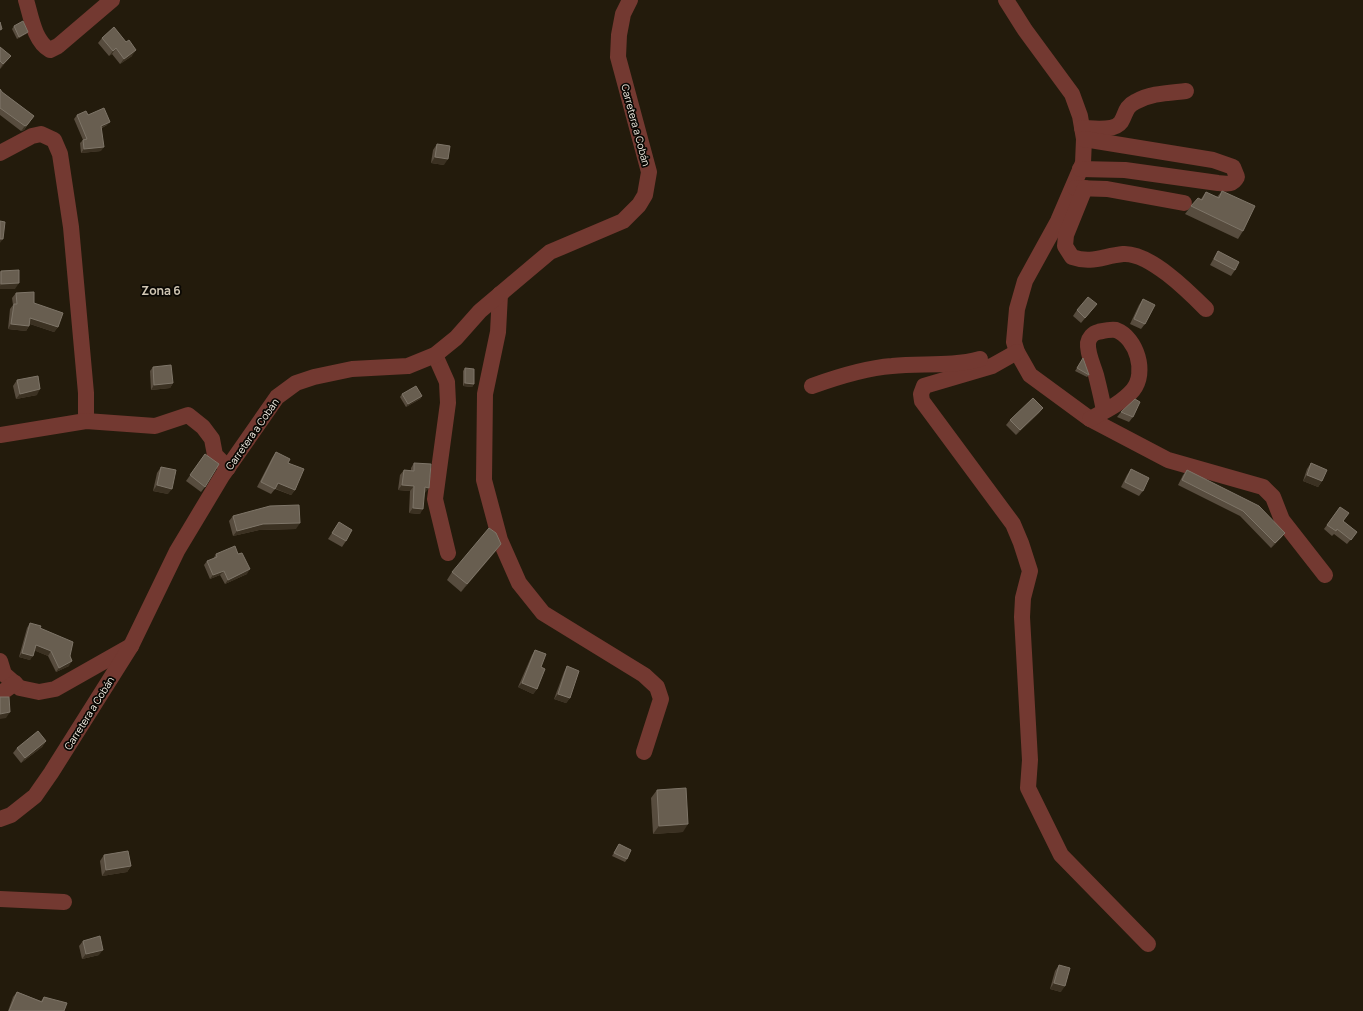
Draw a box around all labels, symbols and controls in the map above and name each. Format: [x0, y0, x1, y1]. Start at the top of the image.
street label: Carretera a Cobán [618, 82, 654, 168]
district label: Zona 6 [141, 282, 181, 299]
street label: Carretera a Cobán [222, 395, 282, 473]
street label: Carretera a Cobán [61, 673, 117, 752]

